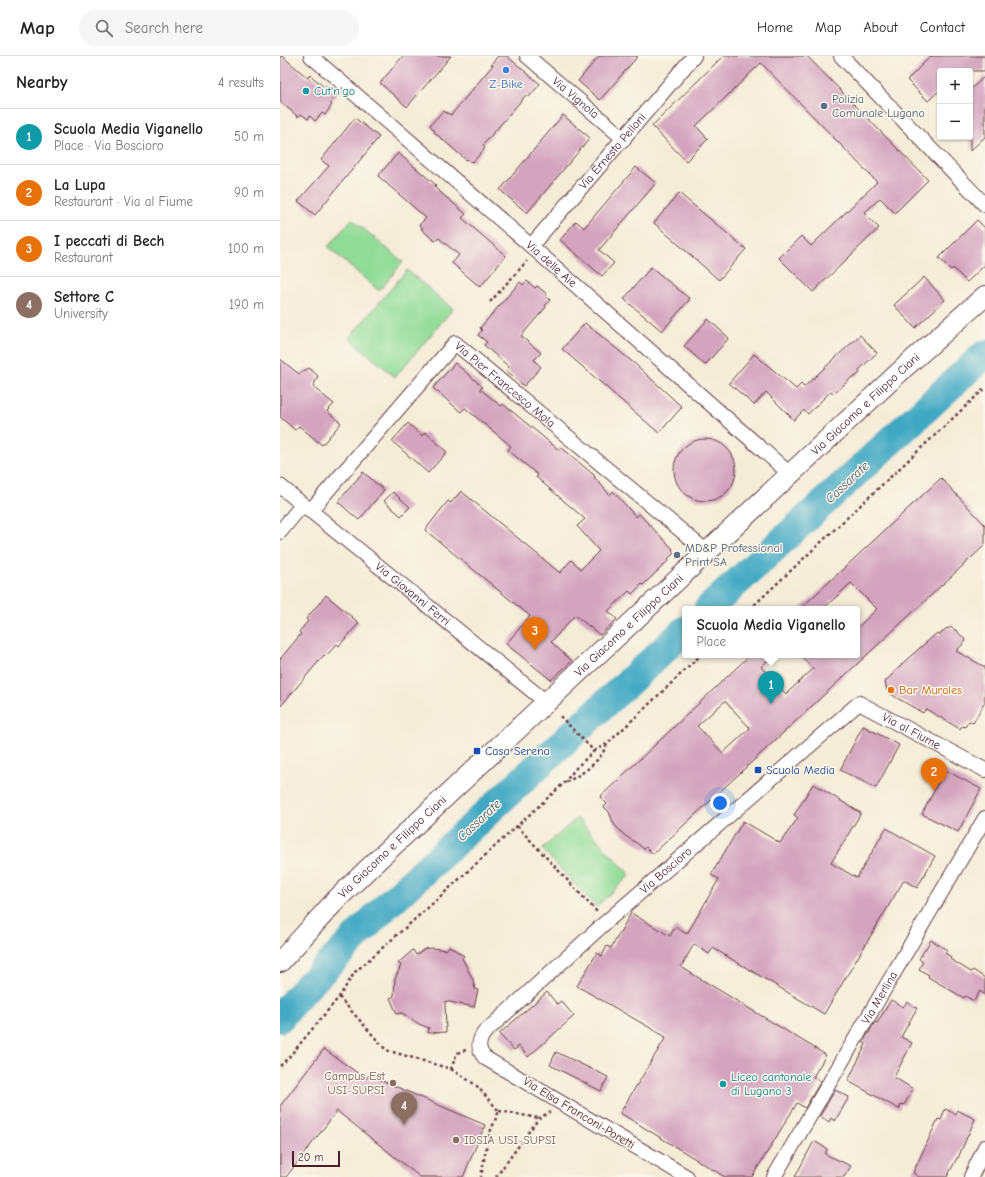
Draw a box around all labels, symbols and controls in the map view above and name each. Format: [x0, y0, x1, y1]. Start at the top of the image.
search box [79, 10, 359, 46]
text: Map [20, 17, 55, 39]
icon: search [93, 17, 115, 39]
text: Search here [125, 19, 203, 37]
text: Home [757, 19, 793, 36]
text: Map [815, 19, 841, 36]
text: About [863, 19, 898, 36]
text: Contact [920, 19, 965, 36]
marker: Z-Bike [501, 65, 511, 75]
map controls [937, 68, 973, 140]
button: + [937, 68, 973, 104]
text: Nearby [16, 73, 67, 92]
street label: Via Vignola [550, 74, 602, 121]
text: 4 results [218, 75, 264, 90]
place label: Z-Bike [489, 77, 523, 91]
place label: Cut'n'go [314, 84, 355, 98]
marker: Cut'n'go [301, 86, 311, 96]
place label: Polizia Comunale Lugano [832, 92, 925, 120]
marker: Polizia Comunale Lugano [819, 101, 829, 111]
button: − [937, 104, 973, 140]
street label: Via Ernesto Pelloni [576, 110, 649, 192]
text: Scuola Media Viganello [54, 120, 203, 138]
text: 1 [26, 129, 32, 144]
text: 50 m [234, 129, 264, 144]
text: Place · Via Boscioro [54, 138, 164, 153]
text: La Lupa [54, 176, 106, 194]
text: 2 [26, 185, 32, 200]
text: 90 m [234, 185, 264, 200]
text: Restaurant · Via al Fiume [54, 194, 193, 209]
text: I peccati di Bech [54, 232, 165, 250]
street label: Via delle Aie [523, 238, 580, 290]
text: 3 [26, 241, 32, 256]
text: 100 m [228, 241, 264, 256]
text: Restaurant [54, 250, 113, 265]
text: Settore C [54, 288, 114, 306]
text: 4 [26, 297, 32, 312]
text: 190 m [229, 297, 264, 312]
text: University [54, 306, 108, 321]
street label: Via Pier Francesco Mola [452, 339, 558, 430]
street label: Via Giacomo e Filippo Ciani [808, 350, 923, 458]
water label: Cassarate [822, 458, 872, 506]
place label: MD&P Professional Print SA [685, 541, 782, 569]
marker: MD&P Professional Print SA [672, 550, 682, 560]
street label: Via Giovanni Ferri [372, 559, 453, 628]
street label: Via Giacomo e Filippo Ciani [572, 571, 686, 679]
popup [682, 606, 860, 658]
text: Scuola Media Viganello [696, 616, 846, 634]
pin: 3 [522, 617, 548, 650]
text: Place [696, 634, 726, 649]
pin: 1 [758, 671, 784, 704]
place label: Bar Murales [899, 683, 962, 697]
marker: Bar Murales [886, 685, 896, 695]
street label: Via al Fiume [880, 710, 943, 752]
place label: Casa Serena [485, 744, 550, 758]
marker: Casa Serena [472, 746, 482, 756]
pin: 2 [921, 758, 947, 791]
place label: Scuola Media [766, 763, 835, 777]
marker: Scuola Media [753, 765, 763, 775]
street label: Via Giacomo e Filippo Ciani [335, 792, 449, 901]
your location [710, 793, 730, 813]
water label: Cassarate [454, 796, 504, 844]
street label: Via Boscioro [637, 844, 695, 896]
street label: Via Merlina [859, 969, 900, 1026]
place label: Campus Est USI-SUPSI [324, 1069, 386, 1097]
place label: Liceo cantonale di Lugano 3 [731, 1070, 811, 1098]
street label: Via Elsa Franconi-Poretti [521, 1074, 637, 1152]
marker: Campus Est USI-SUPSI [388, 1078, 398, 1088]
marker: Liceo cantonale di Lugano 3 [718, 1079, 728, 1089]
pin: 4 [391, 1092, 417, 1125]
place label: IDSIA USI-SUPSI [464, 1133, 556, 1147]
marker: IDSIA USI-SUPSI [451, 1135, 461, 1145]
scale bar [292, 1149, 340, 1168]
text: 20 m [298, 1151, 323, 1164]

